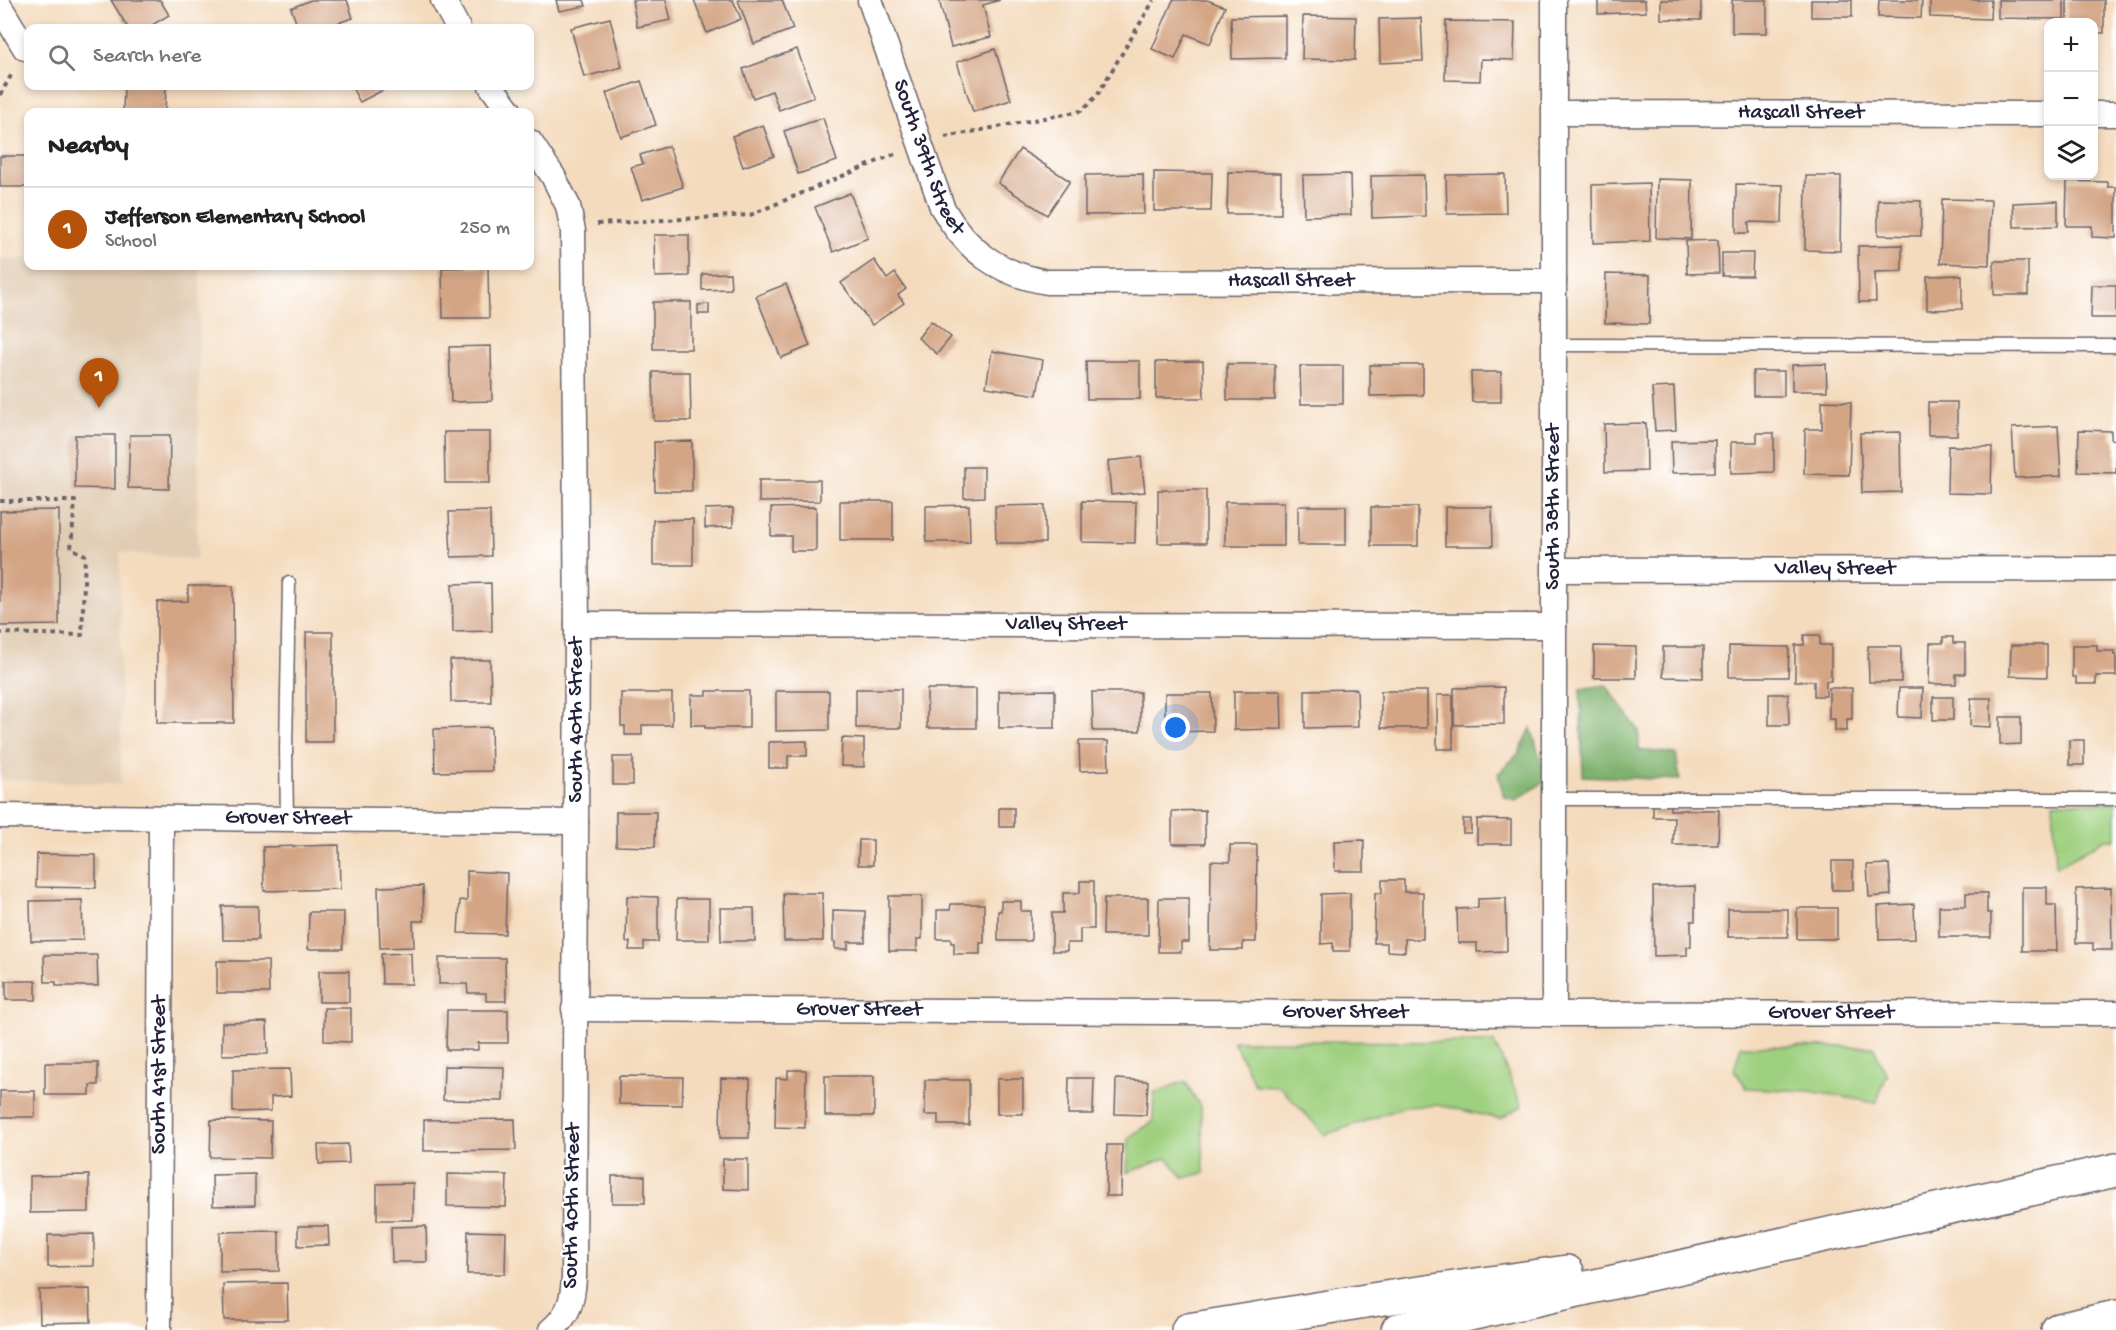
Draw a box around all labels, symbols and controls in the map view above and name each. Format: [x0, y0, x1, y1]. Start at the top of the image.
map controls [2044, 18, 2098, 180]
button: + [2044, 18, 2098, 72]
search box [24, 24, 534, 90]
icon: search [45, 41, 78, 74]
text: Search here [93, 44, 201, 70]
button: − [2044, 72, 2098, 126]
street label: South 39th Street [886, 76, 971, 243]
street label: Hascall Street [1738, 100, 1866, 127]
button: layers [2044, 126, 2098, 180]
text: Nearby [48, 132, 129, 163]
text: Jefferson Elementary School [105, 205, 365, 231]
text: 1 [63, 218, 72, 241]
text: 250 m [459, 218, 510, 241]
text: School [105, 231, 157, 254]
street label: Hascall Street [1228, 268, 1356, 295]
pin: 1 [80, 358, 118, 408]
street label: South 38th Street [1541, 422, 1567, 590]
street label: Valley Street [1774, 556, 1897, 583]
street label: Valley Street [1005, 612, 1128, 638]
street label: South 40th Street [564, 635, 590, 803]
your location [1161, 713, 1190, 742]
street label: Grover Street [225, 805, 353, 833]
street label: South 41st Street [147, 994, 173, 1154]
street label: Grover Street [796, 997, 924, 1024]
street label: Grover Street [1282, 1000, 1410, 1026]
street label: Grover Street [1768, 1000, 1896, 1027]
street label: South 40th Street [559, 1121, 587, 1289]

